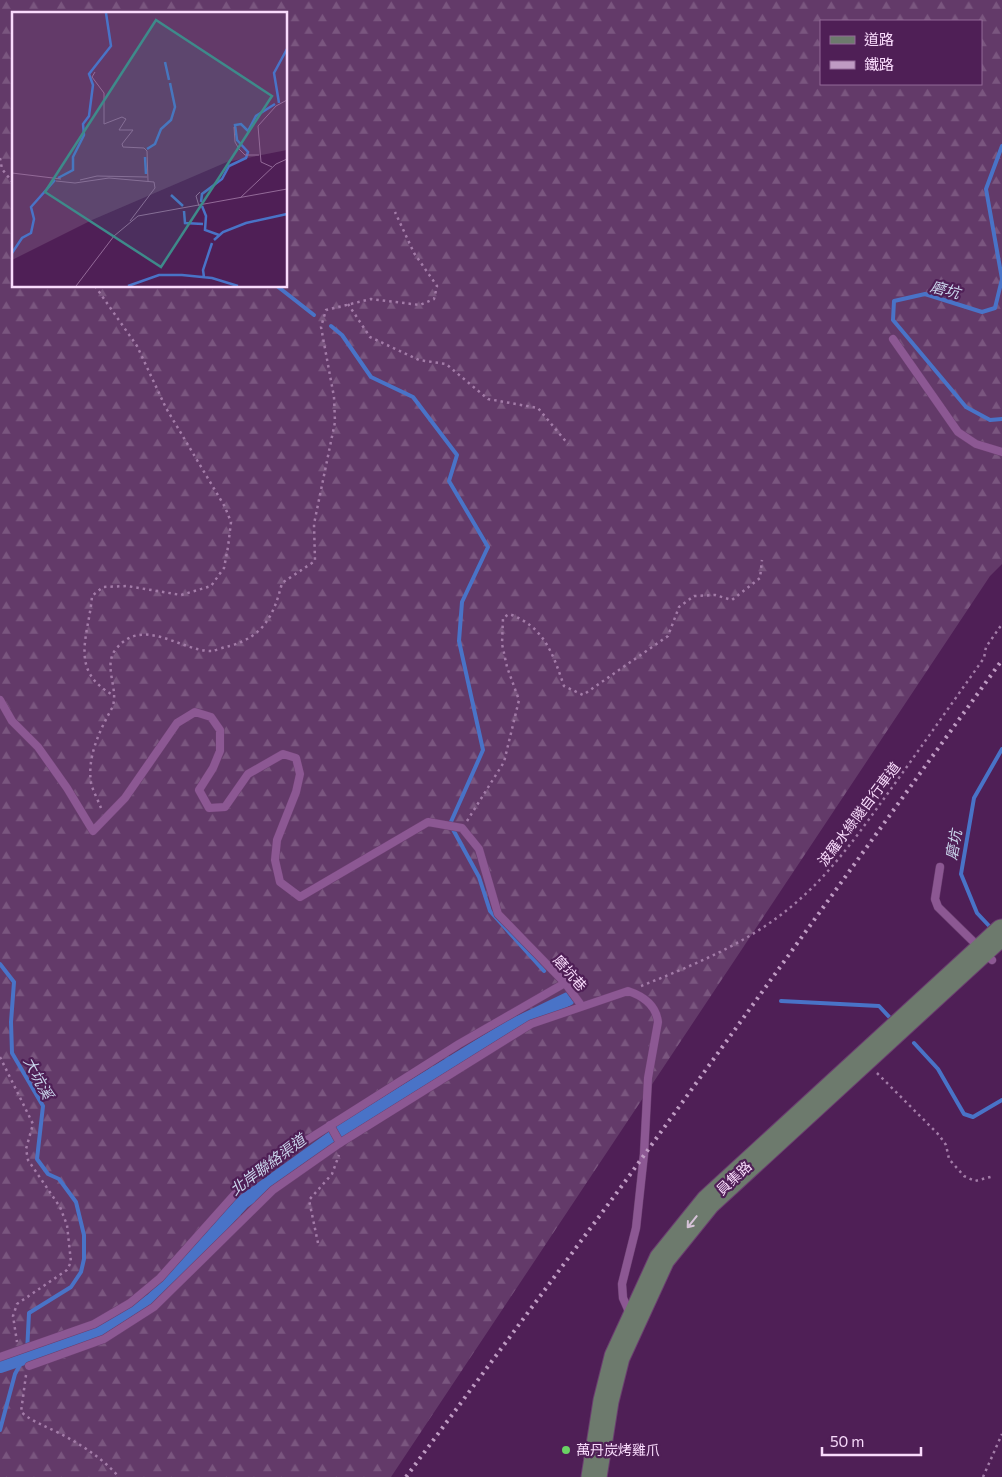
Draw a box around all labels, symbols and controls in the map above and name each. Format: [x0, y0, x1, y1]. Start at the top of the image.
inset map [12, 12, 288, 288]
legend [820, 20, 982, 85]
text: 道路 [864, 30, 894, 48]
text: 鐵路 [864, 55, 894, 73]
water label: 磨坑 [928, 276, 964, 302]
street label: 波羅水綠隧自行車道 [814, 758, 903, 869]
water label: 磨坑 [942, 827, 965, 861]
street label: 磨坑巷 [550, 951, 591, 994]
water label: 大坑溪 [20, 1053, 58, 1103]
water label: 北岸聯絡渠道 [226, 1129, 310, 1198]
street label: 員集路 [713, 1157, 755, 1198]
one-way arrow [687, 1215, 698, 1228]
scale bar [822, 1424, 921, 1456]
text: 50 m [830, 1432, 864, 1450]
place label: 萬丹炭烤雞爪 [576, 1441, 660, 1458]
marker: 萬丹炭烤雞爪 [560, 1444, 572, 1456]

